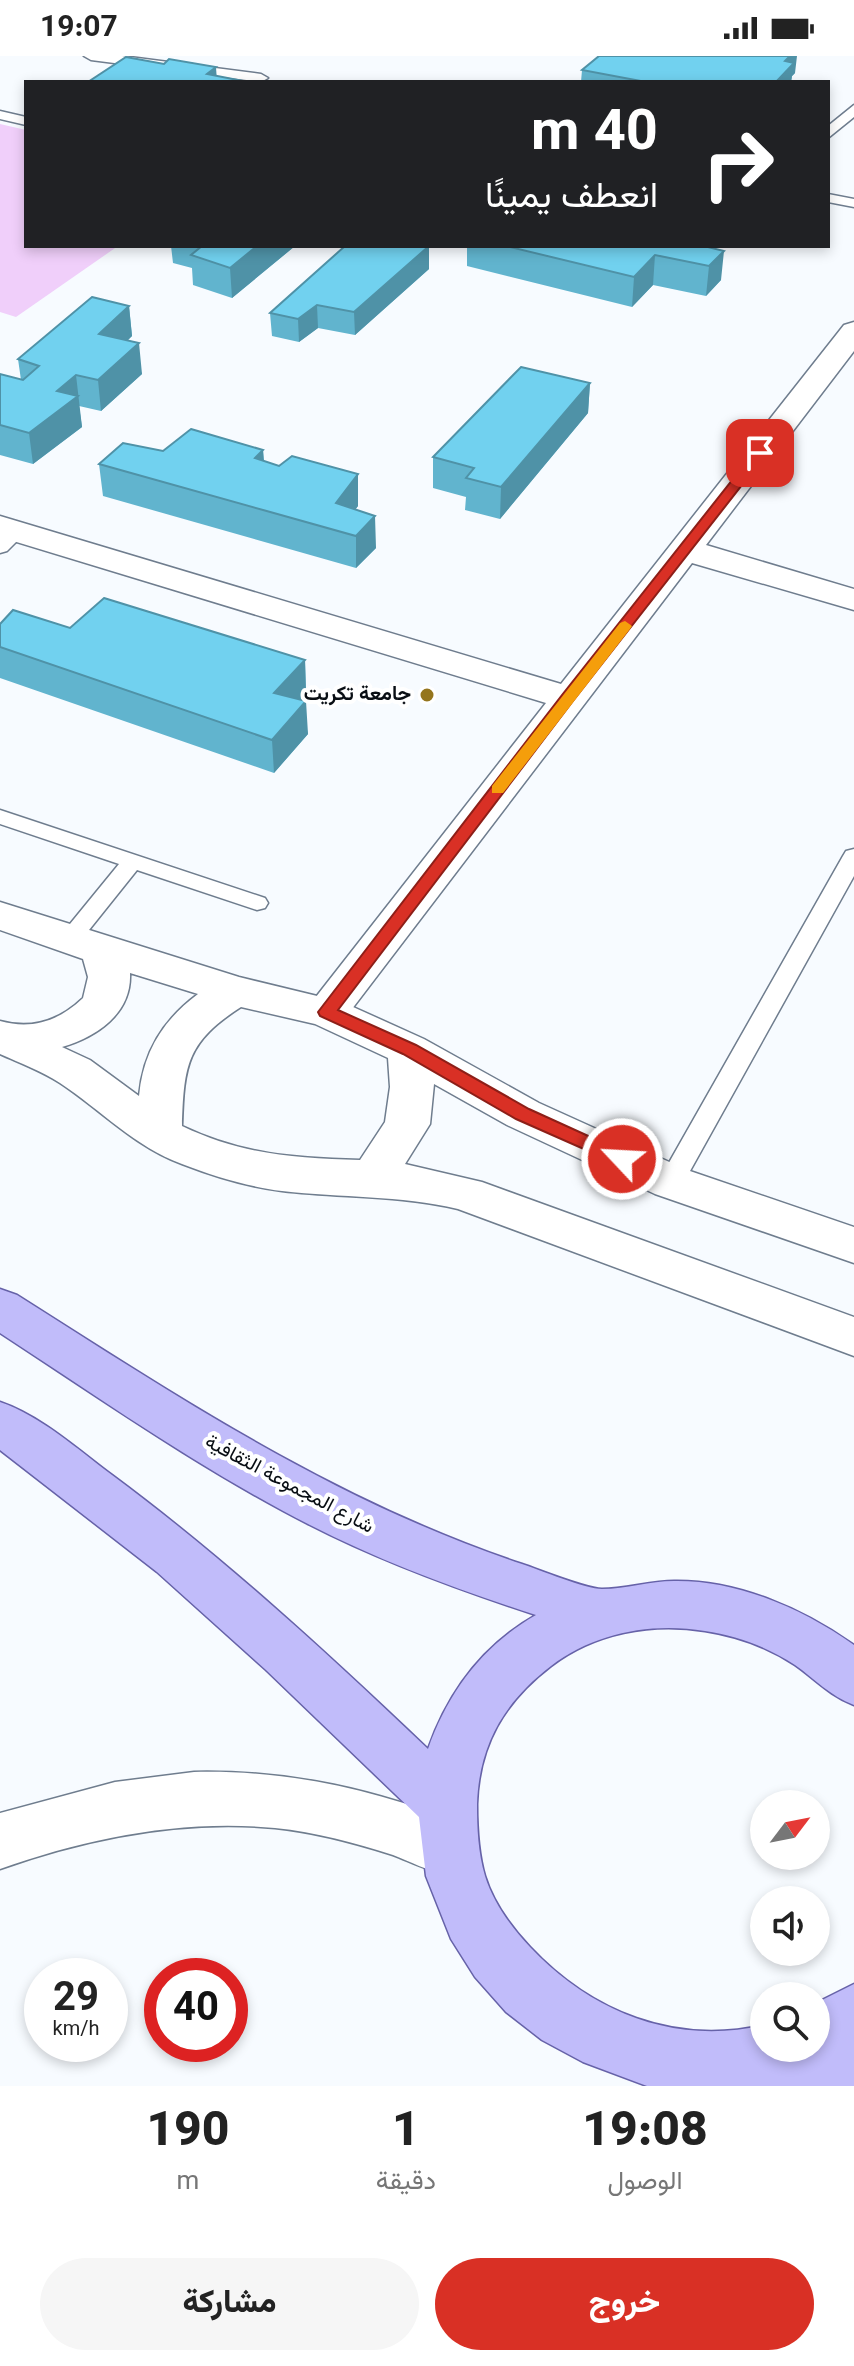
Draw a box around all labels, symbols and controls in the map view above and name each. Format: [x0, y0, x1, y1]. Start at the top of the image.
text: 19:07 [40, 5, 118, 52]
text: 40 m [531, 92, 658, 179]
icon: right [686, 112, 790, 216]
text: انعطف يمينًا [485, 170, 658, 226]
pin [726, 419, 794, 487]
icon: arrive [738, 431, 782, 475]
place label: جامعة تكريت [304, 679, 411, 711]
marker: جامعة تكريت [418, 686, 436, 704]
position arrow [580, 1117, 664, 1201]
street label: شارع المجموعة الثقافية [199, 1427, 379, 1543]
north arrow [750, 1790, 830, 1870]
map controls [750, 1790, 830, 2062]
button: sound [750, 1886, 830, 1966]
speed limit sign: 40 [144, 1958, 248, 2062]
text: 29 [53, 1969, 99, 2031]
button: search [750, 1982, 830, 2062]
text: km/h [53, 2014, 99, 2046]
text: 190 [146, 2096, 229, 2171]
text: 1 [392, 2096, 420, 2171]
text: 19:08 [582, 2096, 708, 2171]
text: m [177, 2162, 199, 2203]
text: دقيقة [376, 2162, 436, 2203]
text: الوصول [607, 2162, 683, 2203]
button: مشاركة [40, 2258, 419, 2350]
button: خروج [435, 2258, 814, 2350]

